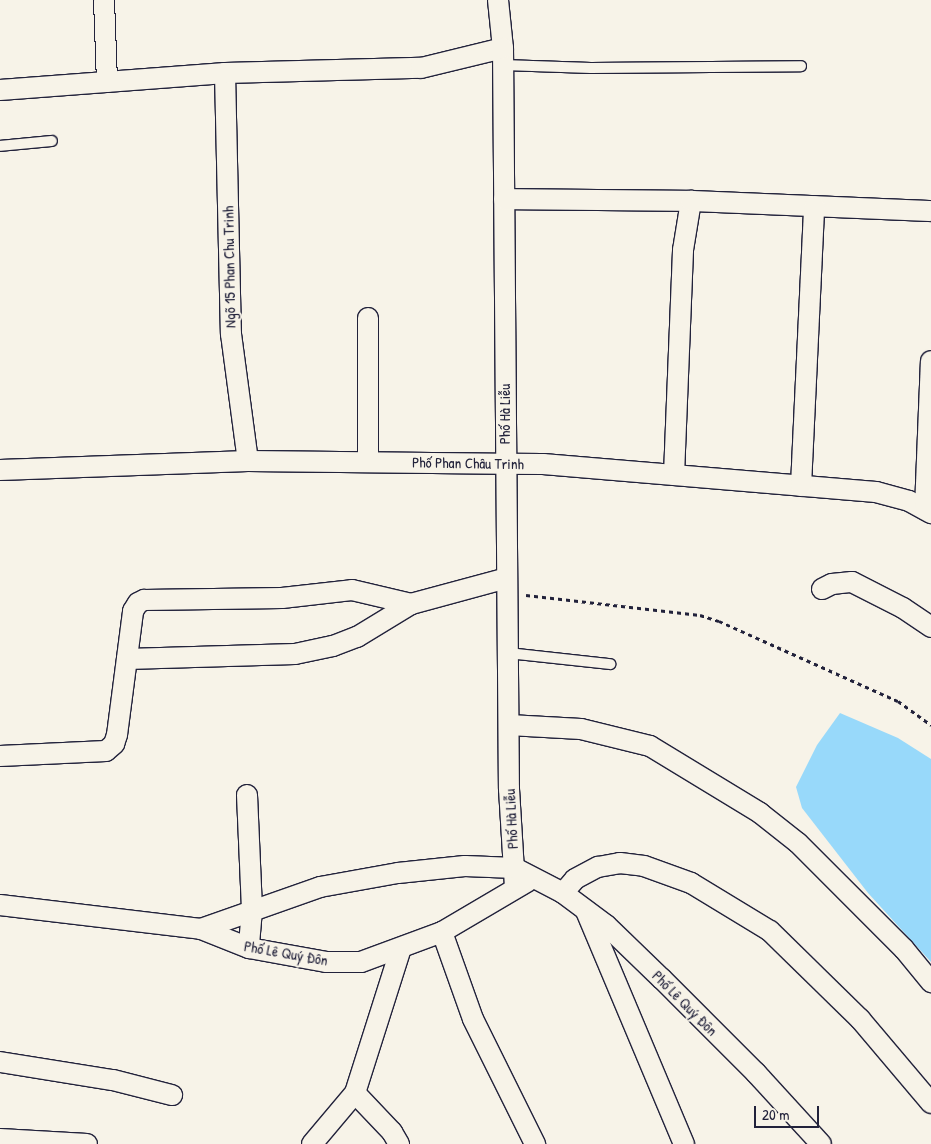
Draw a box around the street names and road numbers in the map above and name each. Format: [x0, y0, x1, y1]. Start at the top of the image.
street label: Ngõ 15 Phan Chu Trinh [219, 206, 239, 328]
street label: Phố Hà Liễu [496, 384, 514, 444]
street label: Phố Phan Châu Trinh [412, 453, 524, 473]
street label: Phố Hà Liễu [500, 788, 522, 850]
street label: Phố Lê Quý Đôn [243, 937, 329, 969]
street label: Phố Lê Quý Đôn [649, 967, 721, 1039]

